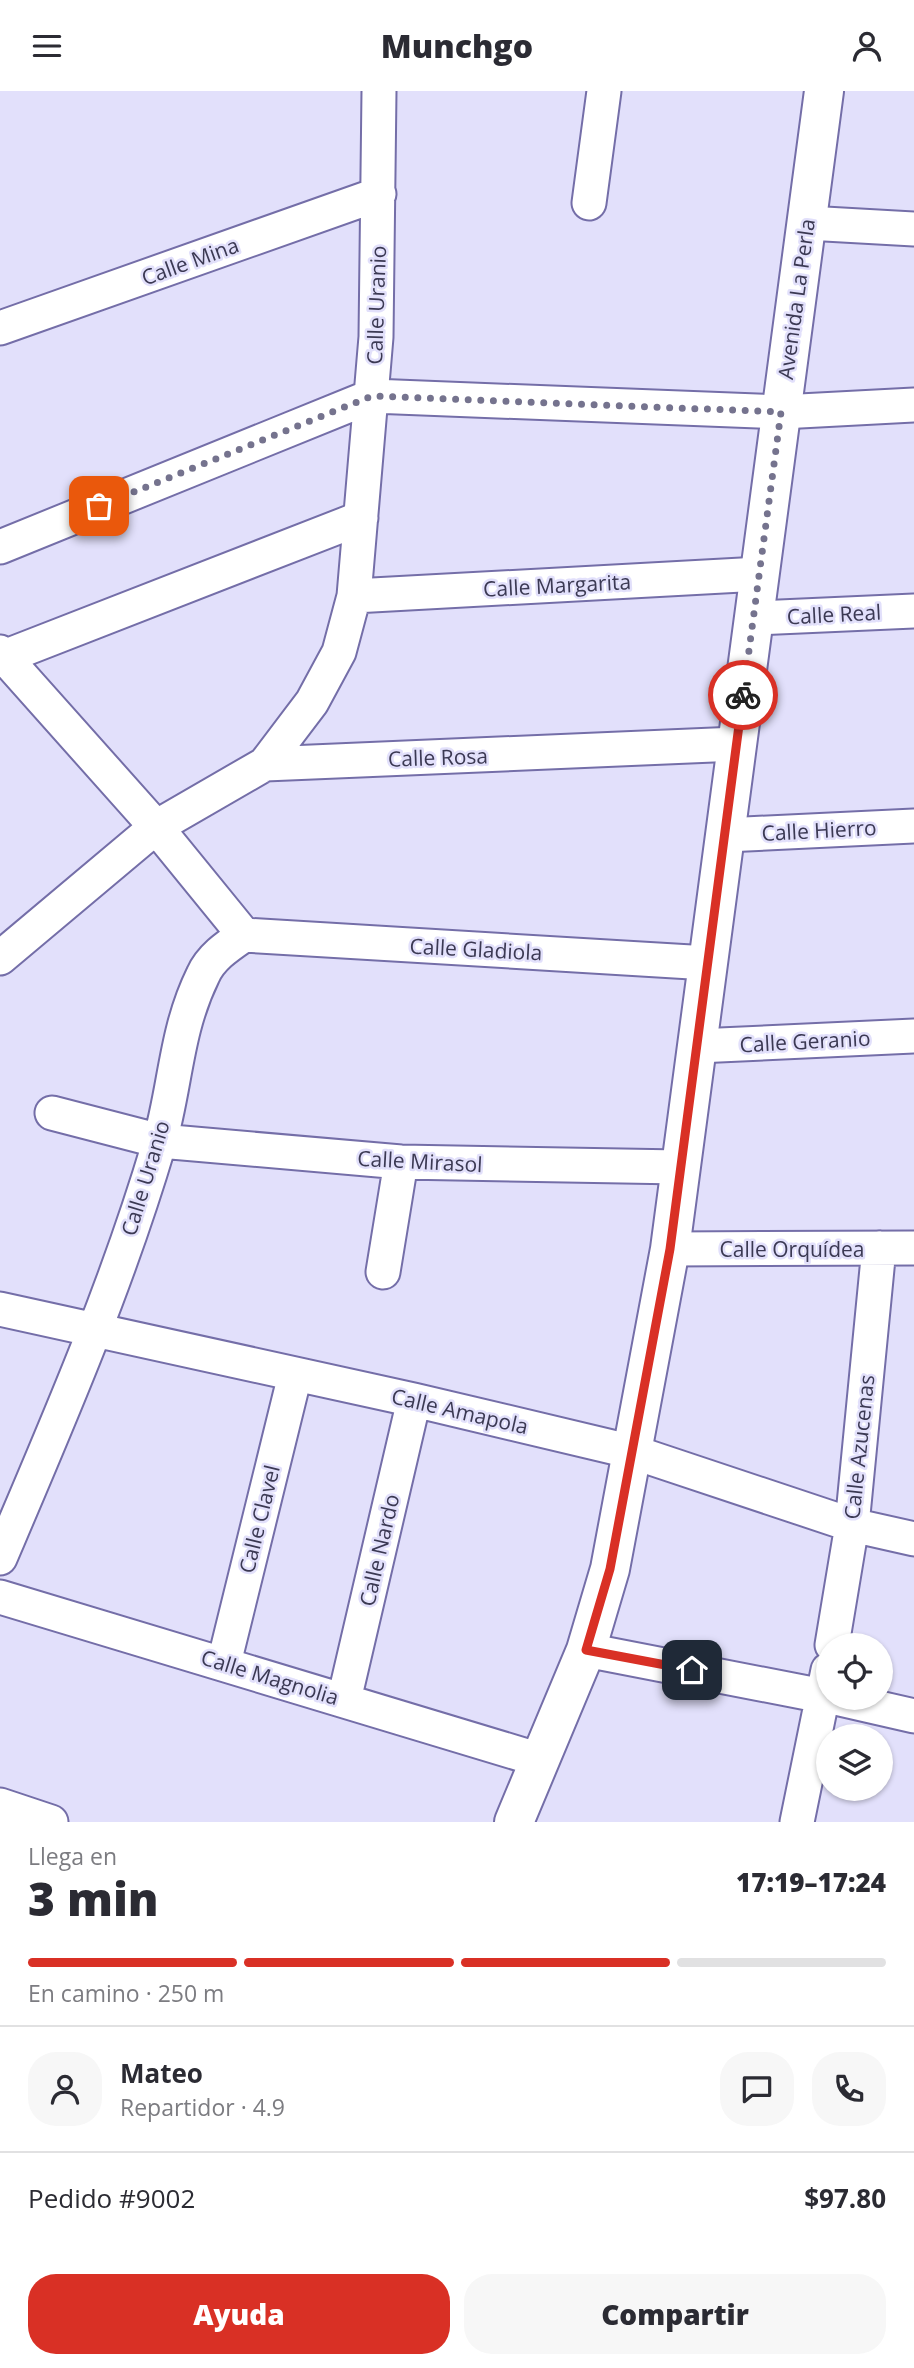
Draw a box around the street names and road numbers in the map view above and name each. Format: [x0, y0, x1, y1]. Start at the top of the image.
street label: Avenida La Perla [771, 217, 821, 381]
street label: Calle Mina [138, 230, 242, 292]
street label: Calle Uranio [360, 245, 392, 365]
street label: Calle Margarita [482, 567, 632, 603]
street label: Calle Real [786, 598, 882, 630]
street label: Calle Rosa [388, 741, 488, 773]
street label: Calle Hierro [761, 813, 877, 847]
street label: Calle Gladiola [409, 932, 543, 966]
street label: Calle Geranio [739, 1024, 871, 1058]
street label: Calle Uranio [114, 1117, 176, 1239]
street label: Calle Mirasol [357, 1144, 483, 1178]
street label: Calle Orquídea [719, 1235, 865, 1263]
street label: Calle Azucenas [837, 1373, 881, 1521]
street label: Calle Amapola [389, 1382, 531, 1440]
street label: Calle Clavel [232, 1462, 286, 1576]
street label: Calle Nardo [353, 1491, 405, 1609]
street label: Calle Magnolia [198, 1643, 342, 1711]

